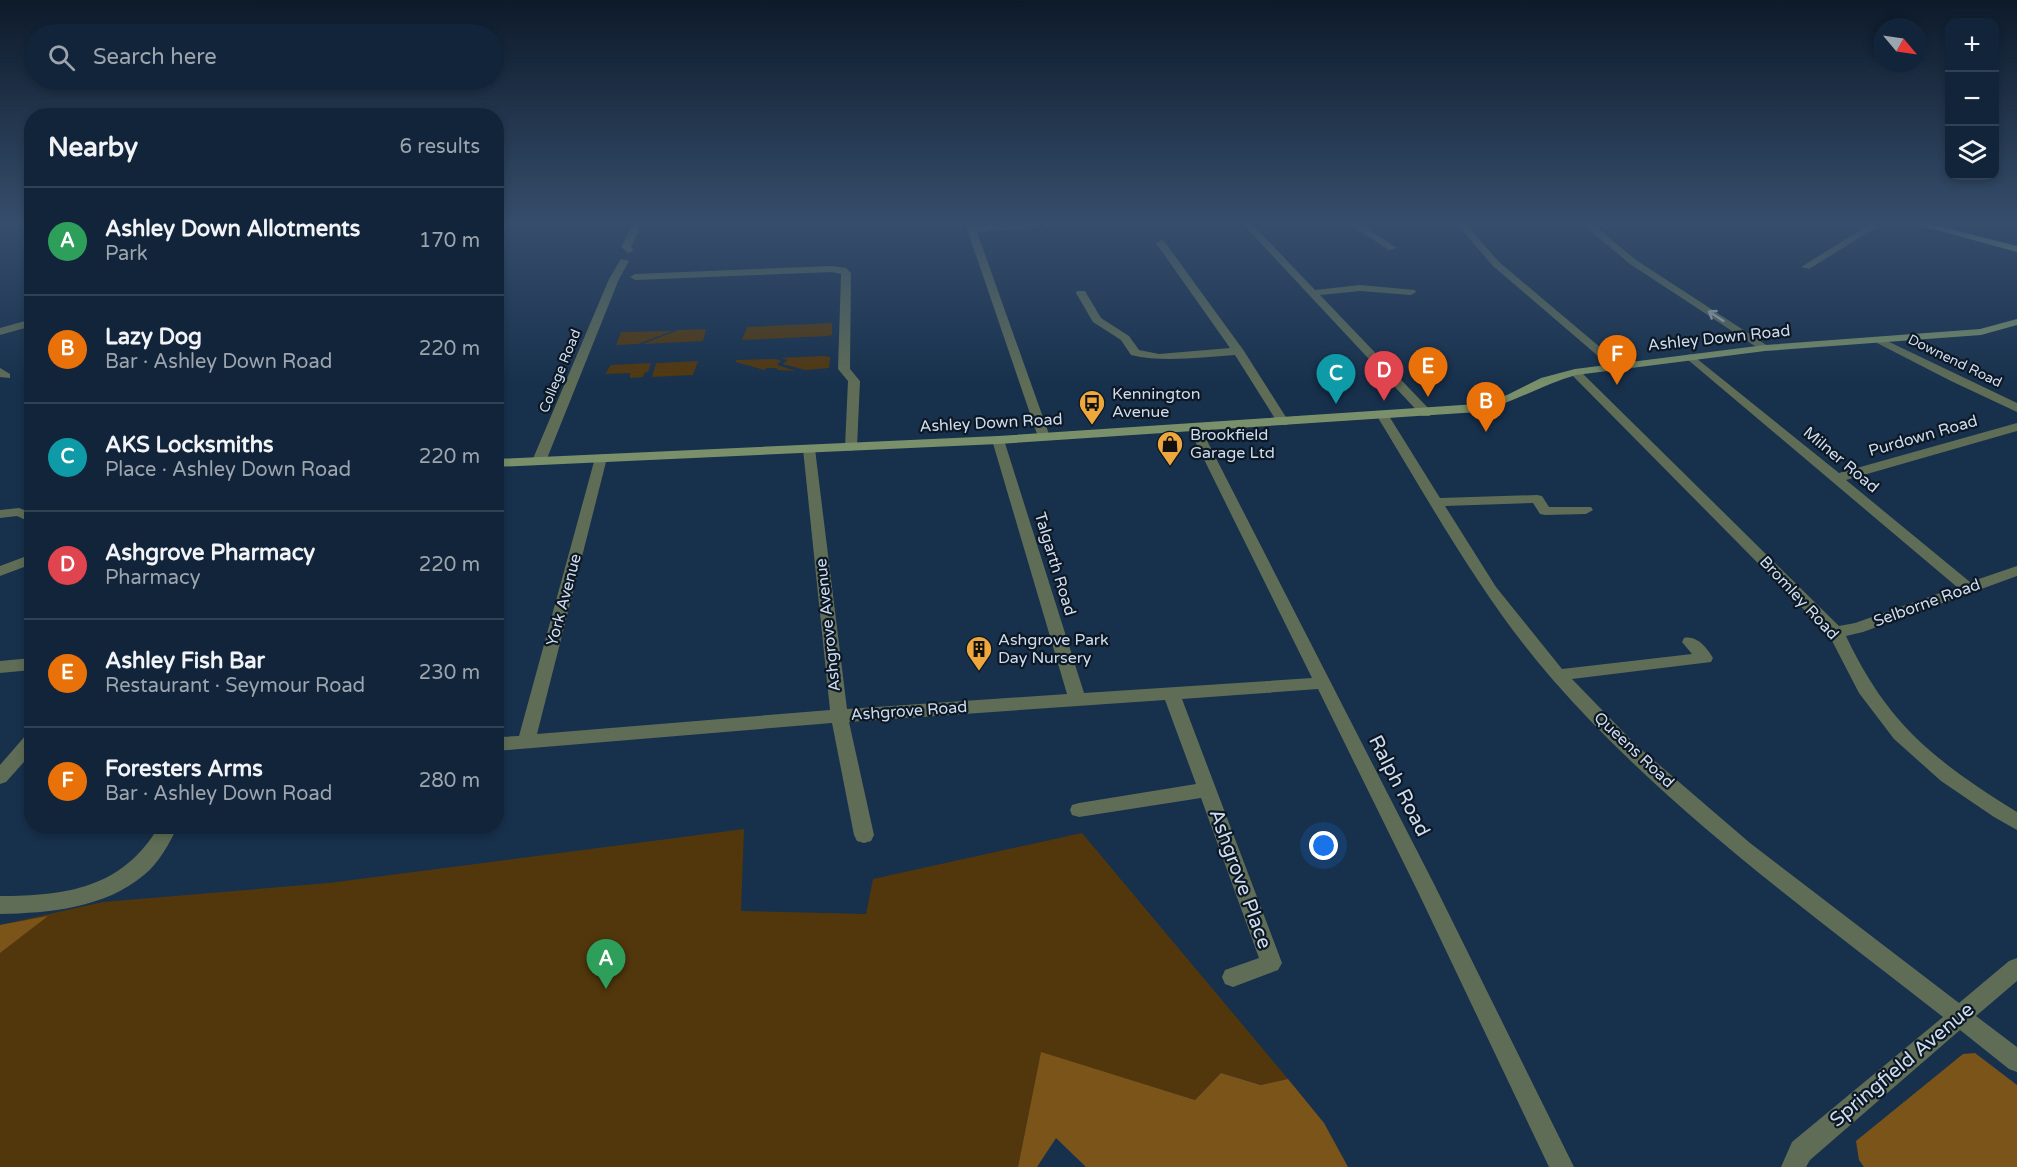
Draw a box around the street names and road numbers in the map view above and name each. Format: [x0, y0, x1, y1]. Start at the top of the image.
street label: Ashley Down Road [1647, 321, 1791, 355]
street label: College Road [536, 327, 584, 415]
street label: Downend Road [1905, 331, 2005, 391]
street label: Ashley Down Road [919, 409, 1063, 437]
street label: Purdown Road [1866, 411, 1980, 461]
street label: Milner Road [1799, 423, 1883, 497]
street label: Talgarth Road [1030, 510, 1080, 618]
street label: York Avenue [542, 552, 586, 648]
street label: Bromley Road [1755, 552, 1843, 644]
street label: Ashgrove Avenue [811, 557, 845, 693]
street label: Selborne Road [1871, 574, 1983, 632]
street label: Ashgrove Road [850, 697, 968, 725]
street label: Queens Road [1590, 708, 1678, 792]
street label: Ralph Road [1363, 731, 1435, 841]
street label: Ashgrove Place [1204, 806, 1276, 952]
street label: Springfield Avenue [1825, 998, 1979, 1132]

